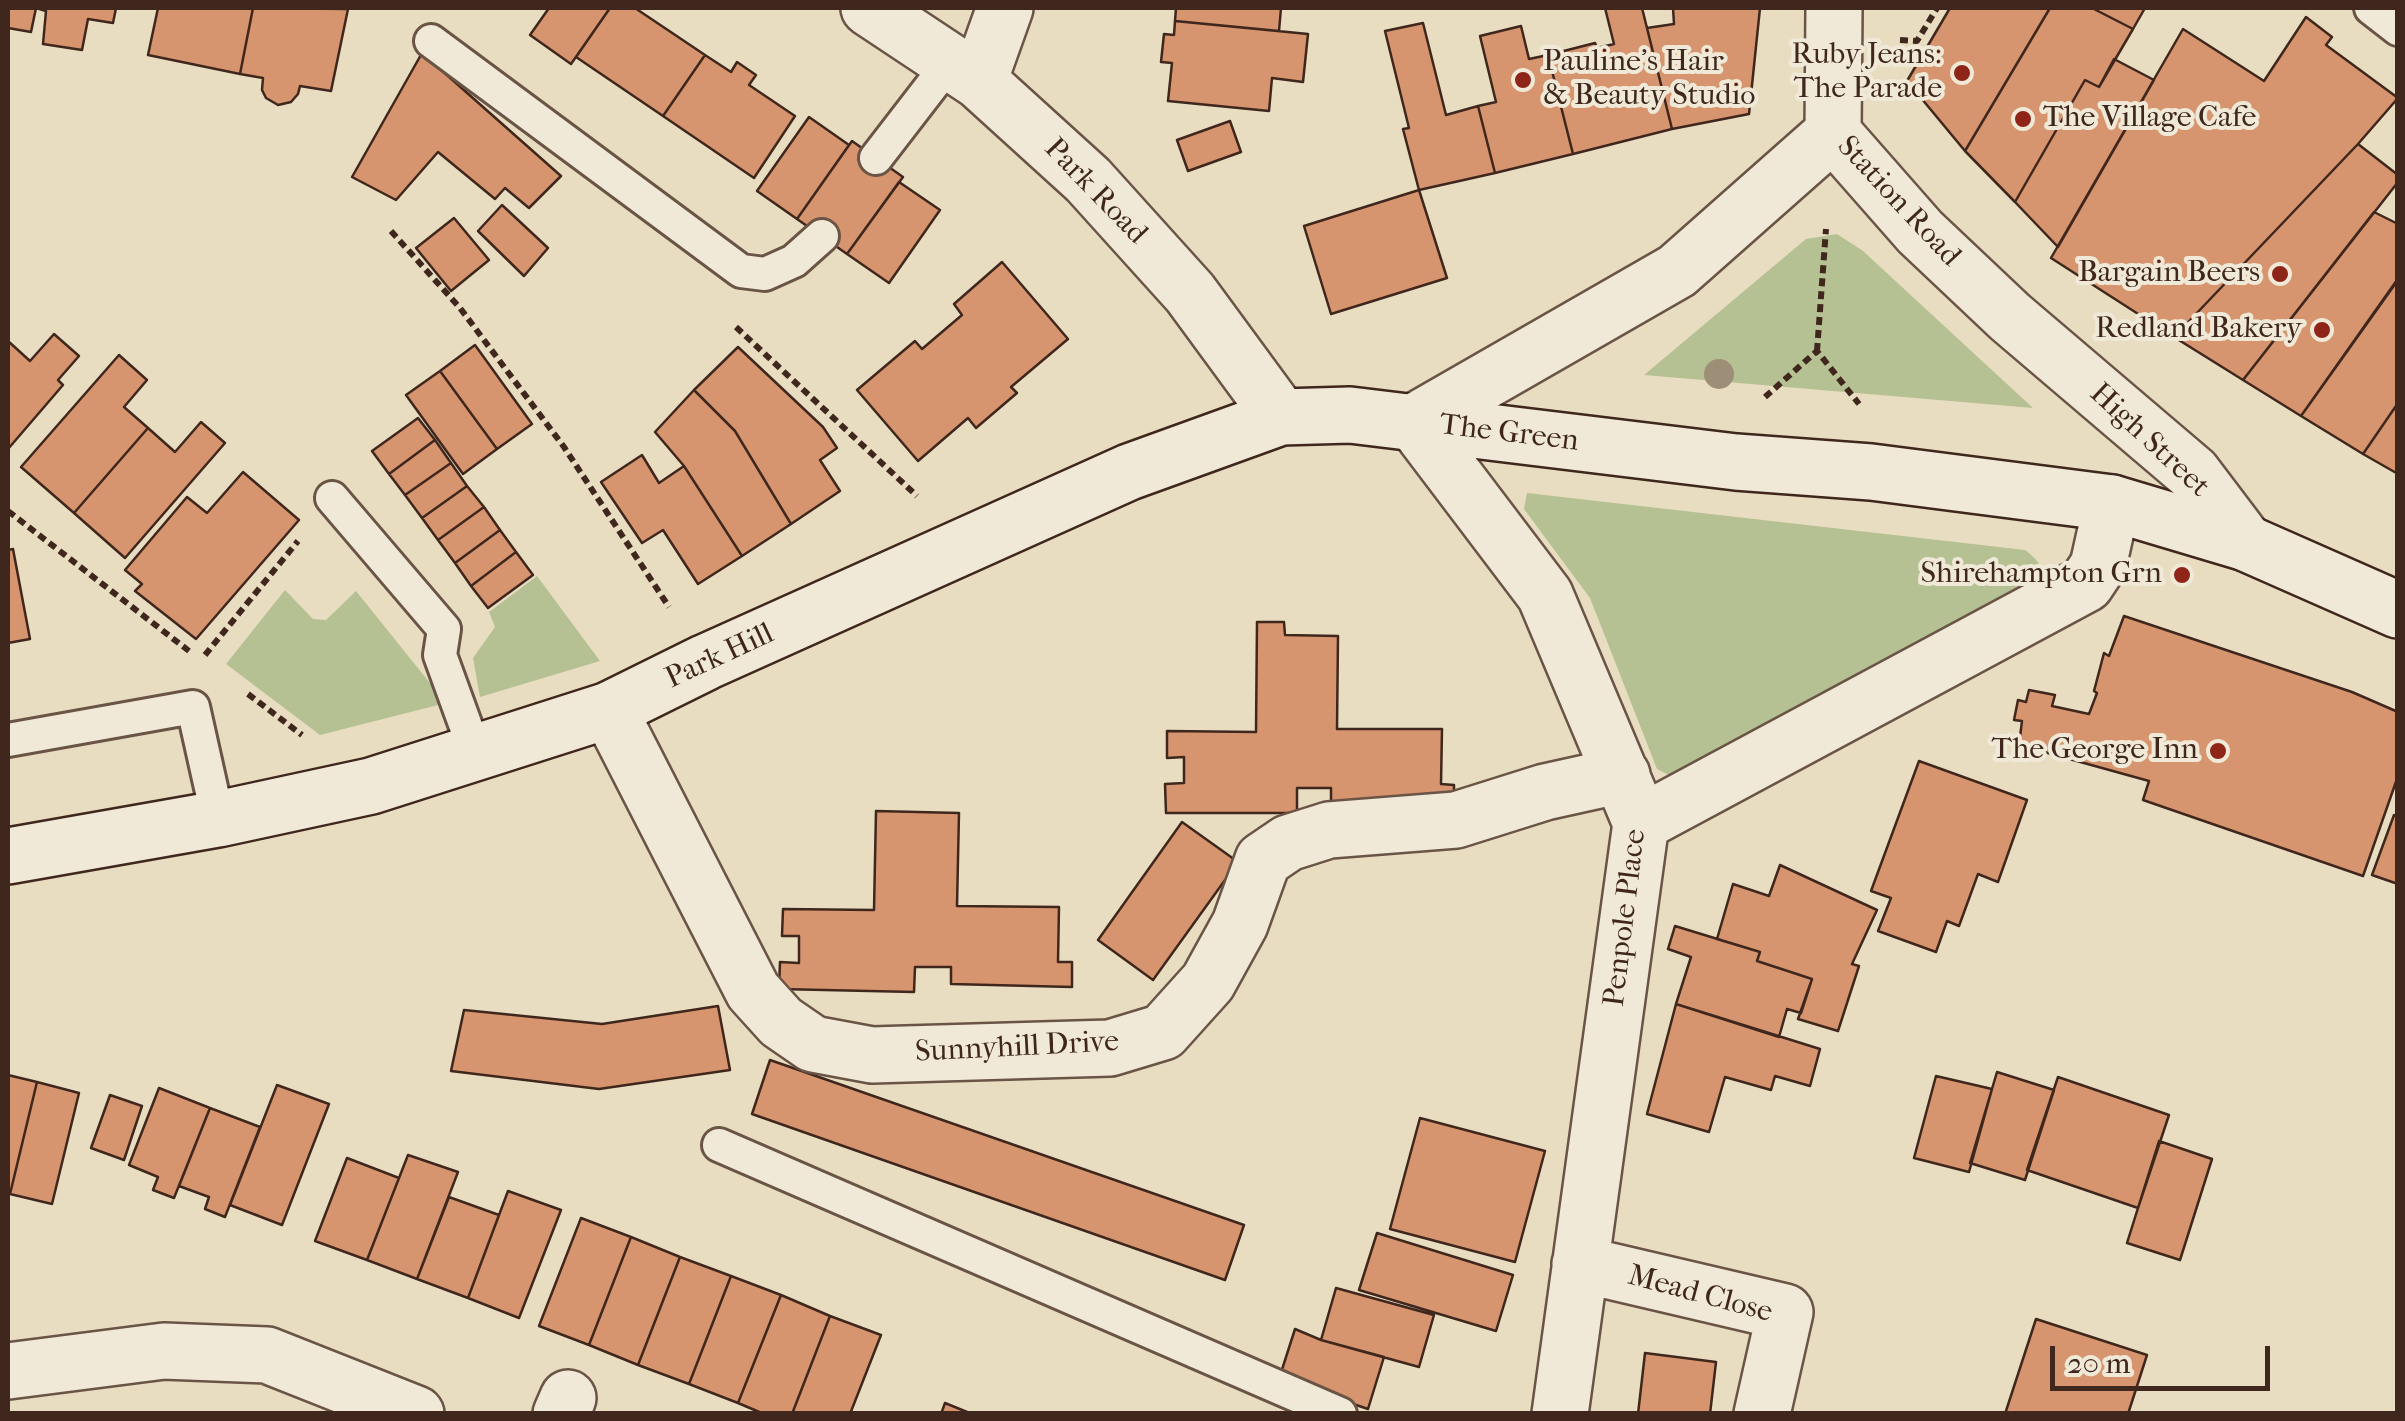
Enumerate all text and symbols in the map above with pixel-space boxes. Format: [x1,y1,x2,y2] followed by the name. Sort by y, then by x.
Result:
[1791,38,1942,108] place label: Ruby Jeans: The Parade
[1543,45,1755,116] place label: Pauline's Hair & Beauty Studio
[1951,62,1973,84] marker: Ruby Jeans: The Parade
[1512,69,1534,91] marker: Pauline's Hair & Beauty Studio
[2043,101,2256,137] place label: The Village Cafe
[2012,108,2034,130] marker: The Village Cafe
[1829,129,1967,275] street label: Station Road
[1036,132,1154,252] street label: Park Road
[2078,256,2260,292] place label: Bargain Beers
[2269,263,2291,285] marker: Bargain Beers
[2095,312,2302,348] place label: Redland Bakery
[2311,319,2333,341] marker: Redland Bakery
[2082,376,2216,506] street label: High Street
[1437,408,1581,460] street label: The Green
[1921,557,2162,593] place label: Shirehampton Grn
[2171,564,2193,586] marker: Shirehampton Grn
[660,616,780,698] street label: Park Hill
[1992,733,2198,769] place label: The George Inn
[2207,740,2229,762] marker: The George Inn
[1597,827,1655,1009] street label: Penpole Place
[914,1025,1120,1071] street label: Sunnyhill Drive
[1624,1258,1776,1332] street label: Mead Close
[2055,1326,2275,1388] scale bar
[2067,1346,2130,1381] text: 20 m

